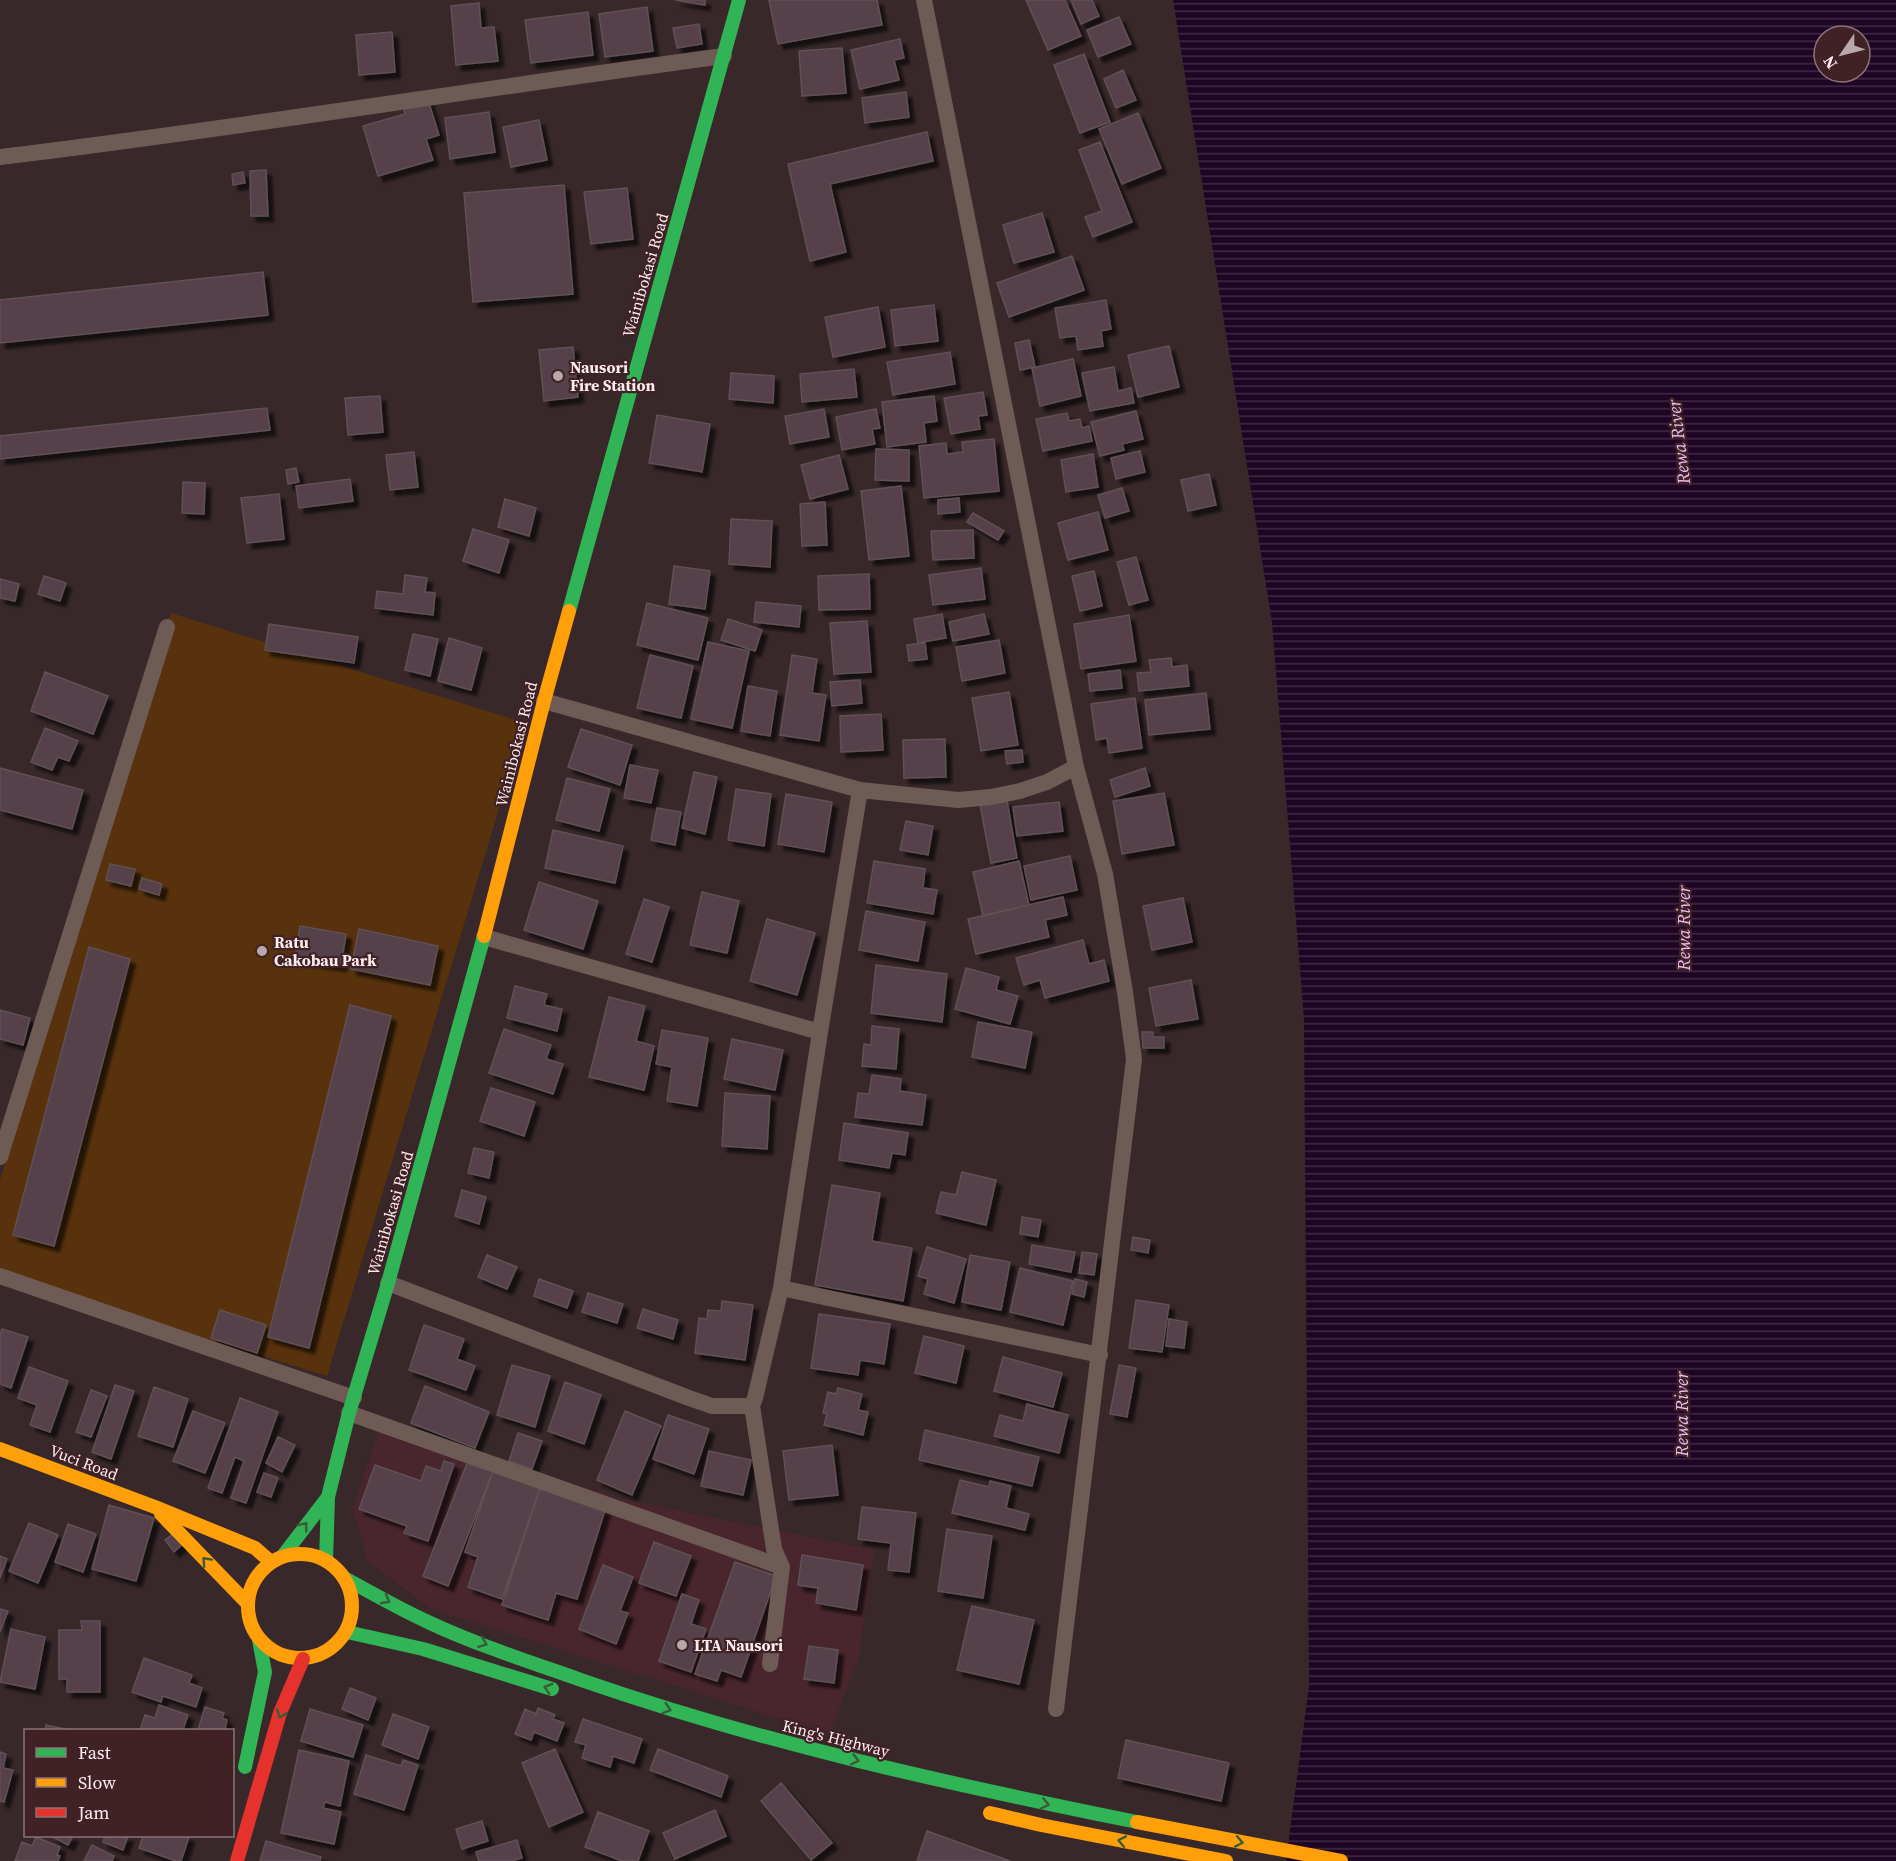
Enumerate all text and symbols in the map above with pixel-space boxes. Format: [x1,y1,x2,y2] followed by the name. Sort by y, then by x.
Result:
[1812,24,1872,84] north arrow
[1817,51,1842,74] text: N
[617,210,673,340] street label: Wainibokasi Road
[570,356,655,396] place label: Nausori Fire Station
[551,369,565,383] marker: Nausori Fire Station
[1661,397,1696,487] water label: Rewa River
[490,679,542,809] street label: Wainibokasi Road
[1671,885,1696,972] water label: Rewa River
[274,931,377,971] place label: Ratu Cakobau Park
[255,944,269,958] marker: Ratu Cakobau Park
[362,1148,418,1278] street label: Wainibokasi Road
[1669,1371,1694,1458] water label: Rewa River
[47,1439,121,1485] street label: Vuci Road
[297,1522,308,1533] one-way arrow
[202,1558,213,1568] one-way arrow
[380,1593,390,1604] one-way arrow
[694,1634,783,1656] place label: LTA Nausori
[477,1636,488,1649] one-way arrow
[675,1638,689,1652] marker: LTA Nausori
[543,1683,554,1695] one-way arrow
[661,1702,672,1714] one-way arrow
[275,1708,288,1719] one-way arrow
[780,1714,892,1762] street label: King's Highway
[24,1729,234,1837] legend
[78,1740,111,1765] text: Fast
[850,1753,860,1766] one-way arrow
[78,1770,116,1795] text: Slow
[1040,1797,1050,1810] one-way arrow
[77,1800,110,1825] text: Jam
[1117,1835,1127,1848] one-way arrow
[1234,1835,1244,1848] one-way arrow

